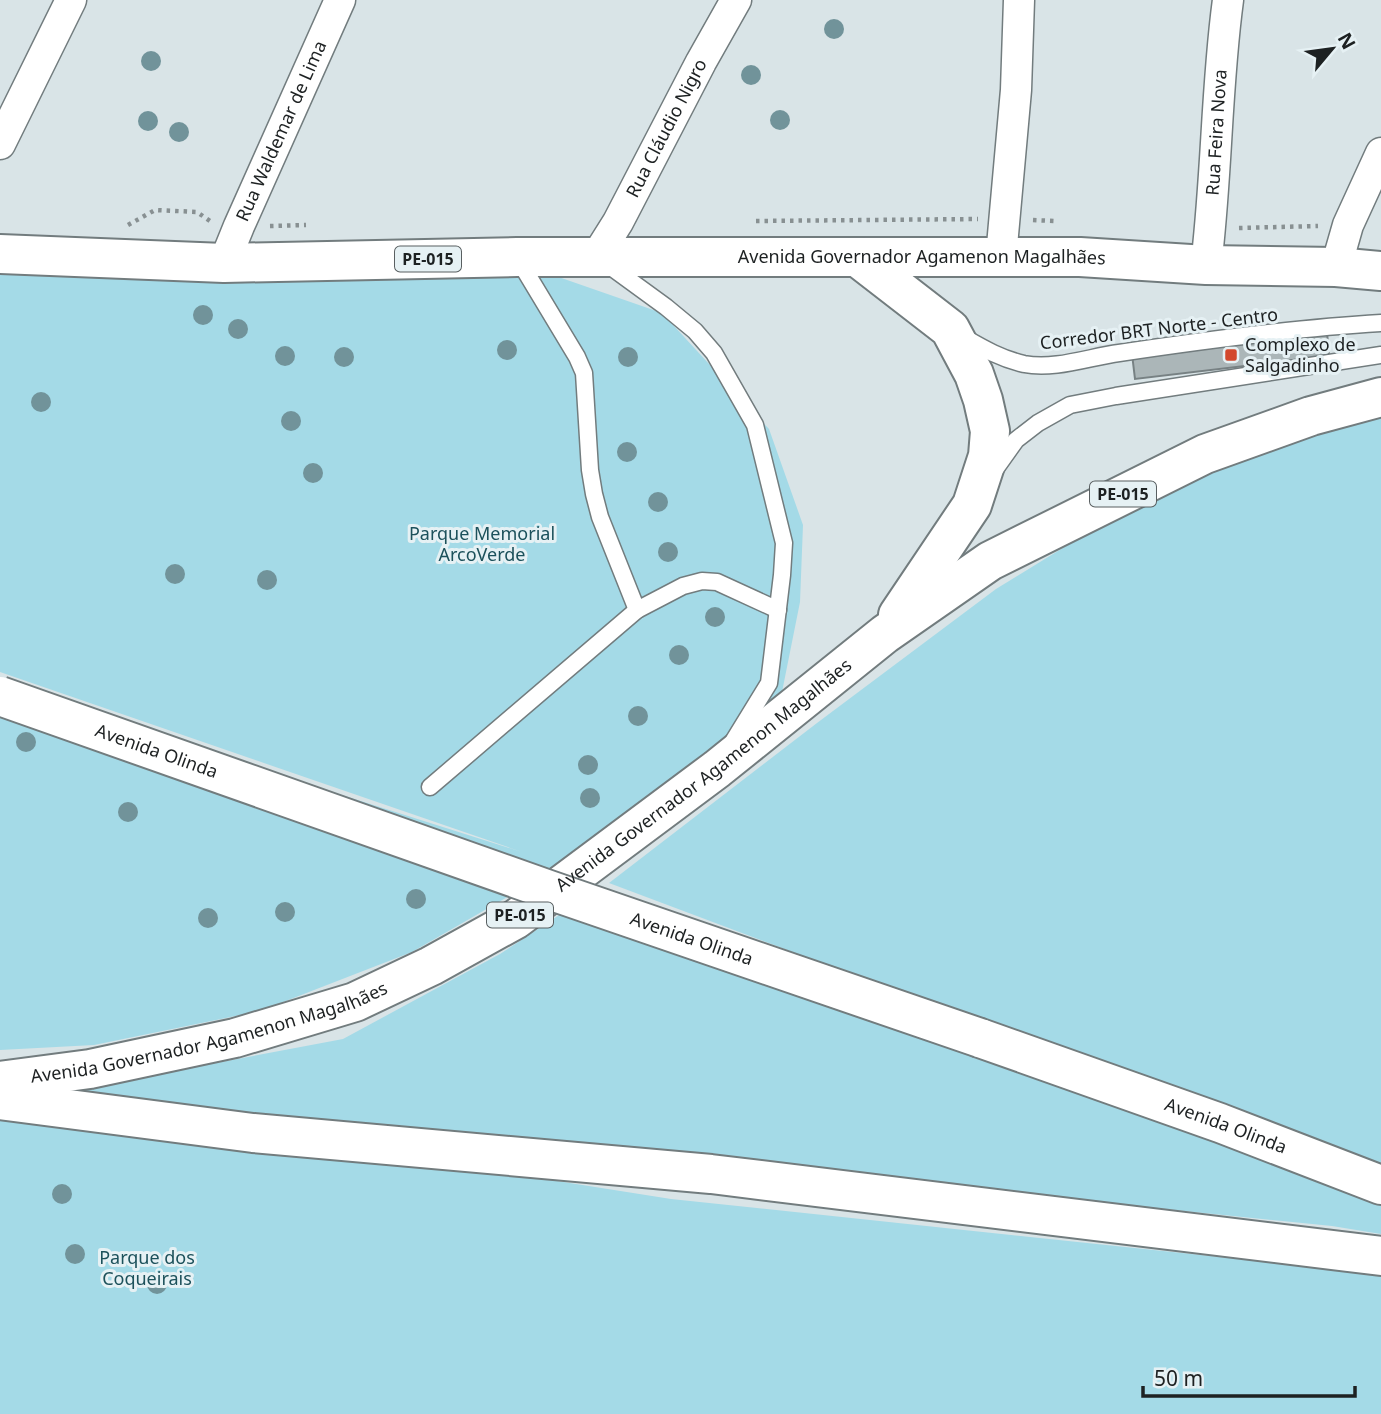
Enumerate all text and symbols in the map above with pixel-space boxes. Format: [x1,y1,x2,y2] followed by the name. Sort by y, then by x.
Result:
[1297,14,1367,84] north arrow
[1332,28,1362,54] text: N
[230,36,331,225] street label: Rua Waldemar de Lima
[620,54,712,201] street label: Rua Cláudio Nigro
[1200,68,1232,196] street label: Rua Feira Nova
[738,244,1107,270] street label: Avenida Governador Agamenon Magalhães
[395,246,461,272] road number: PE-015
[1039,302,1279,355] street label: Corredor BRT Norte - Centro
[1245,332,1356,377] place label: Complexo de Salgadinho
[1223,347,1239,363] marker: Complexo de Salgadinho
[1090,481,1156,506] road number: PE-015
[409,521,555,566] park label: Parque Memorial ArcoVerde
[550,653,856,896] street label: Avenida Governador Agamenon Magalhães
[92,718,221,783] street label: Avenida Olinda
[487,903,553,928] road number: PE-015
[627,906,756,970] street label: Avenida Olinda
[29,975,391,1088] street label: Avenida Governador Agamenon Magalhães
[1162,1091,1290,1159] street label: Avenida Olinda
[99,1245,195,1290] park label: Parque dos Coqueirais
[1143,1354,1355,1398] scale bar
[1154,1364,1203,1392] text: 50 m

